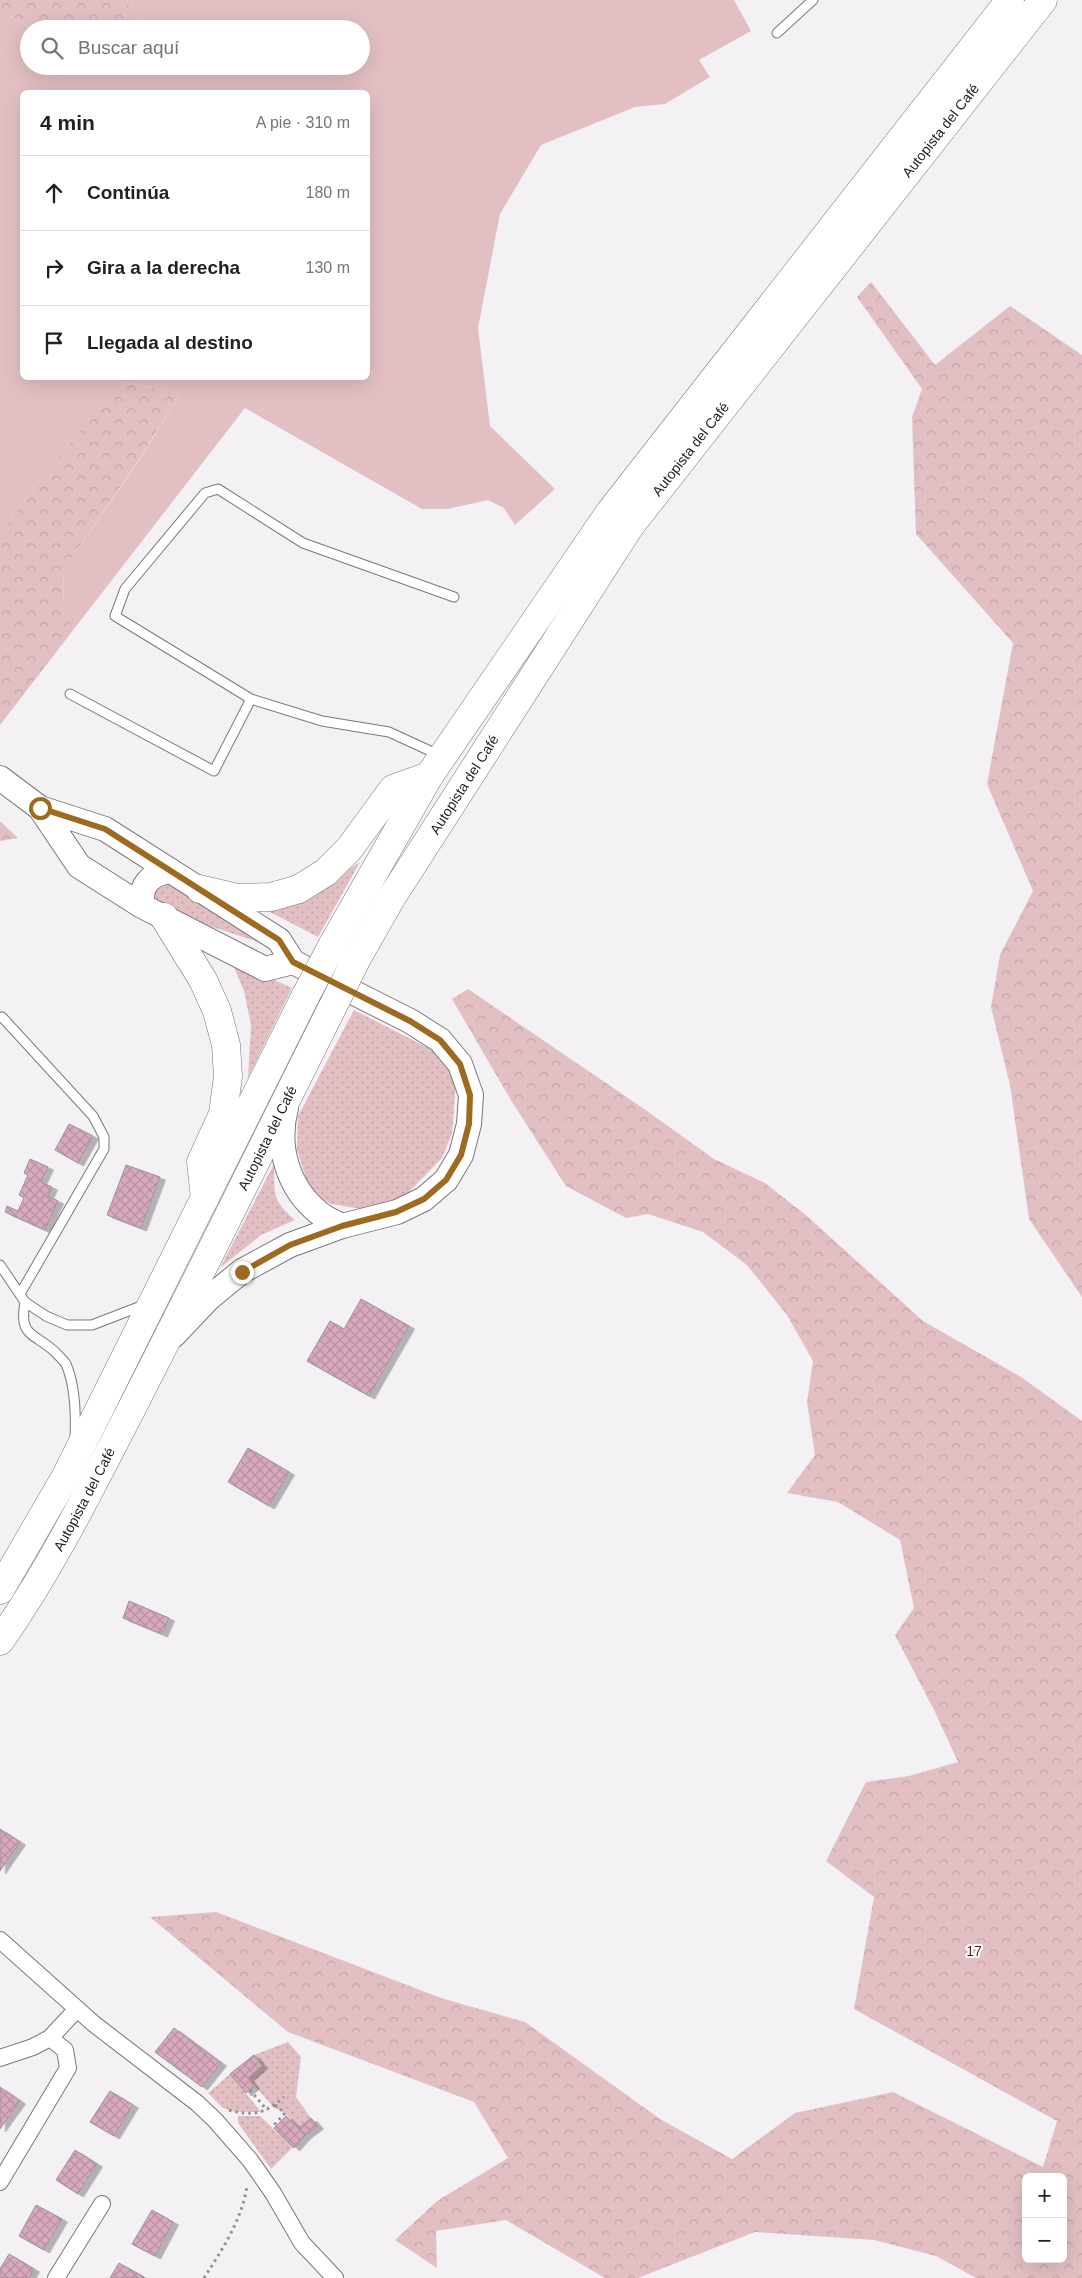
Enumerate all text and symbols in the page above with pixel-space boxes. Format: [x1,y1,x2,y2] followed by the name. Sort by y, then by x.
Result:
[20,20,370,75] search box
[38,34,66,62] icon: search
[78,37,179,58] text: Buscar aquí
[899,80,982,180] street label: Autopista del Café
[40,111,95,134] text: 4 min
[256,114,350,131] text: A pie · 310 m
[40,179,68,207] icon: ahead
[87,182,169,203] text: Continúa
[306,184,350,201] text: 180 m
[40,254,68,282] icon: right
[87,257,240,278] text: Gira a la derecha
[306,259,350,276] text: 130 m
[40,329,68,357] icon: arrive
[87,332,253,353] text: Llegada al destino
[649,399,732,499] street label: Autopista del Café
[426,732,502,837] street label: Autopista del Café
[29,797,52,820] route start
[235,1083,300,1193] street label: Autopista del Café
[231,1261,254,1284] route end
[50,1445,118,1554] street label: Autopista del Café
[966,1943,982,1959] park label: 17
[1022,2173,1067,2263] map controls
[1022,2173,1067,2218] button: +
[1022,2218,1067,2263] button: −

